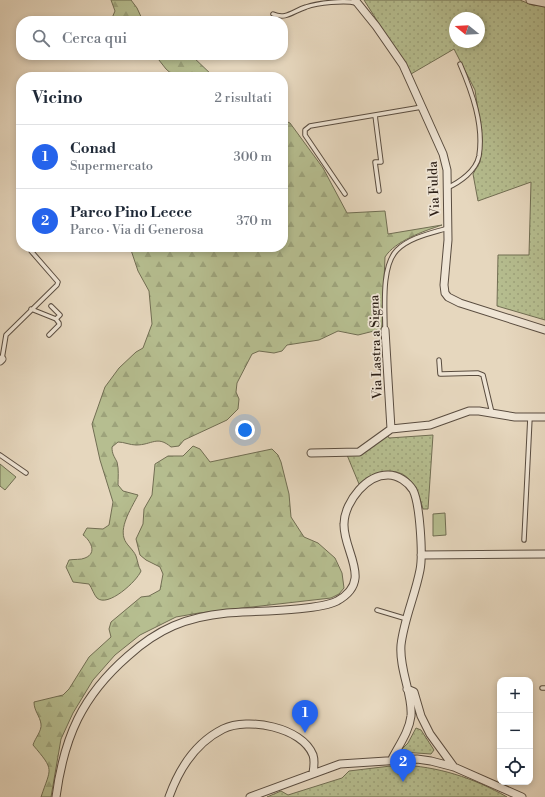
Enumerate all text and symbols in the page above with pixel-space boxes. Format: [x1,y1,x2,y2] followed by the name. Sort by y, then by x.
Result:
[449,12,485,48] north arrow
[16,16,288,60] search box
[30,27,52,49] icon: search
[62,29,127,48] text: Cerca qui
[32,87,83,109] text: Vicino
[215,90,272,106] text: 2 risultati
[70,139,116,158] text: Conad
[42,149,48,165] text: 1
[234,149,272,165] text: 300 m
[70,158,153,174] text: Supermercato
[425,160,444,218] street label: Via Fulda
[70,203,192,222] text: Parco Pino Lecce
[41,213,49,229] text: 2
[236,213,272,229] text: 370 m
[70,222,204,238] text: Parco · Via di Generosa
[366,294,386,401] street label: Via Lastra a Signa
[235,420,255,440] your location
[497,677,533,785] map controls
[497,677,533,713] button: +
[292,700,318,733] pin: 1
[497,713,533,749] button: −
[390,749,416,782] pin: 2
[497,749,533,785] button: locate

